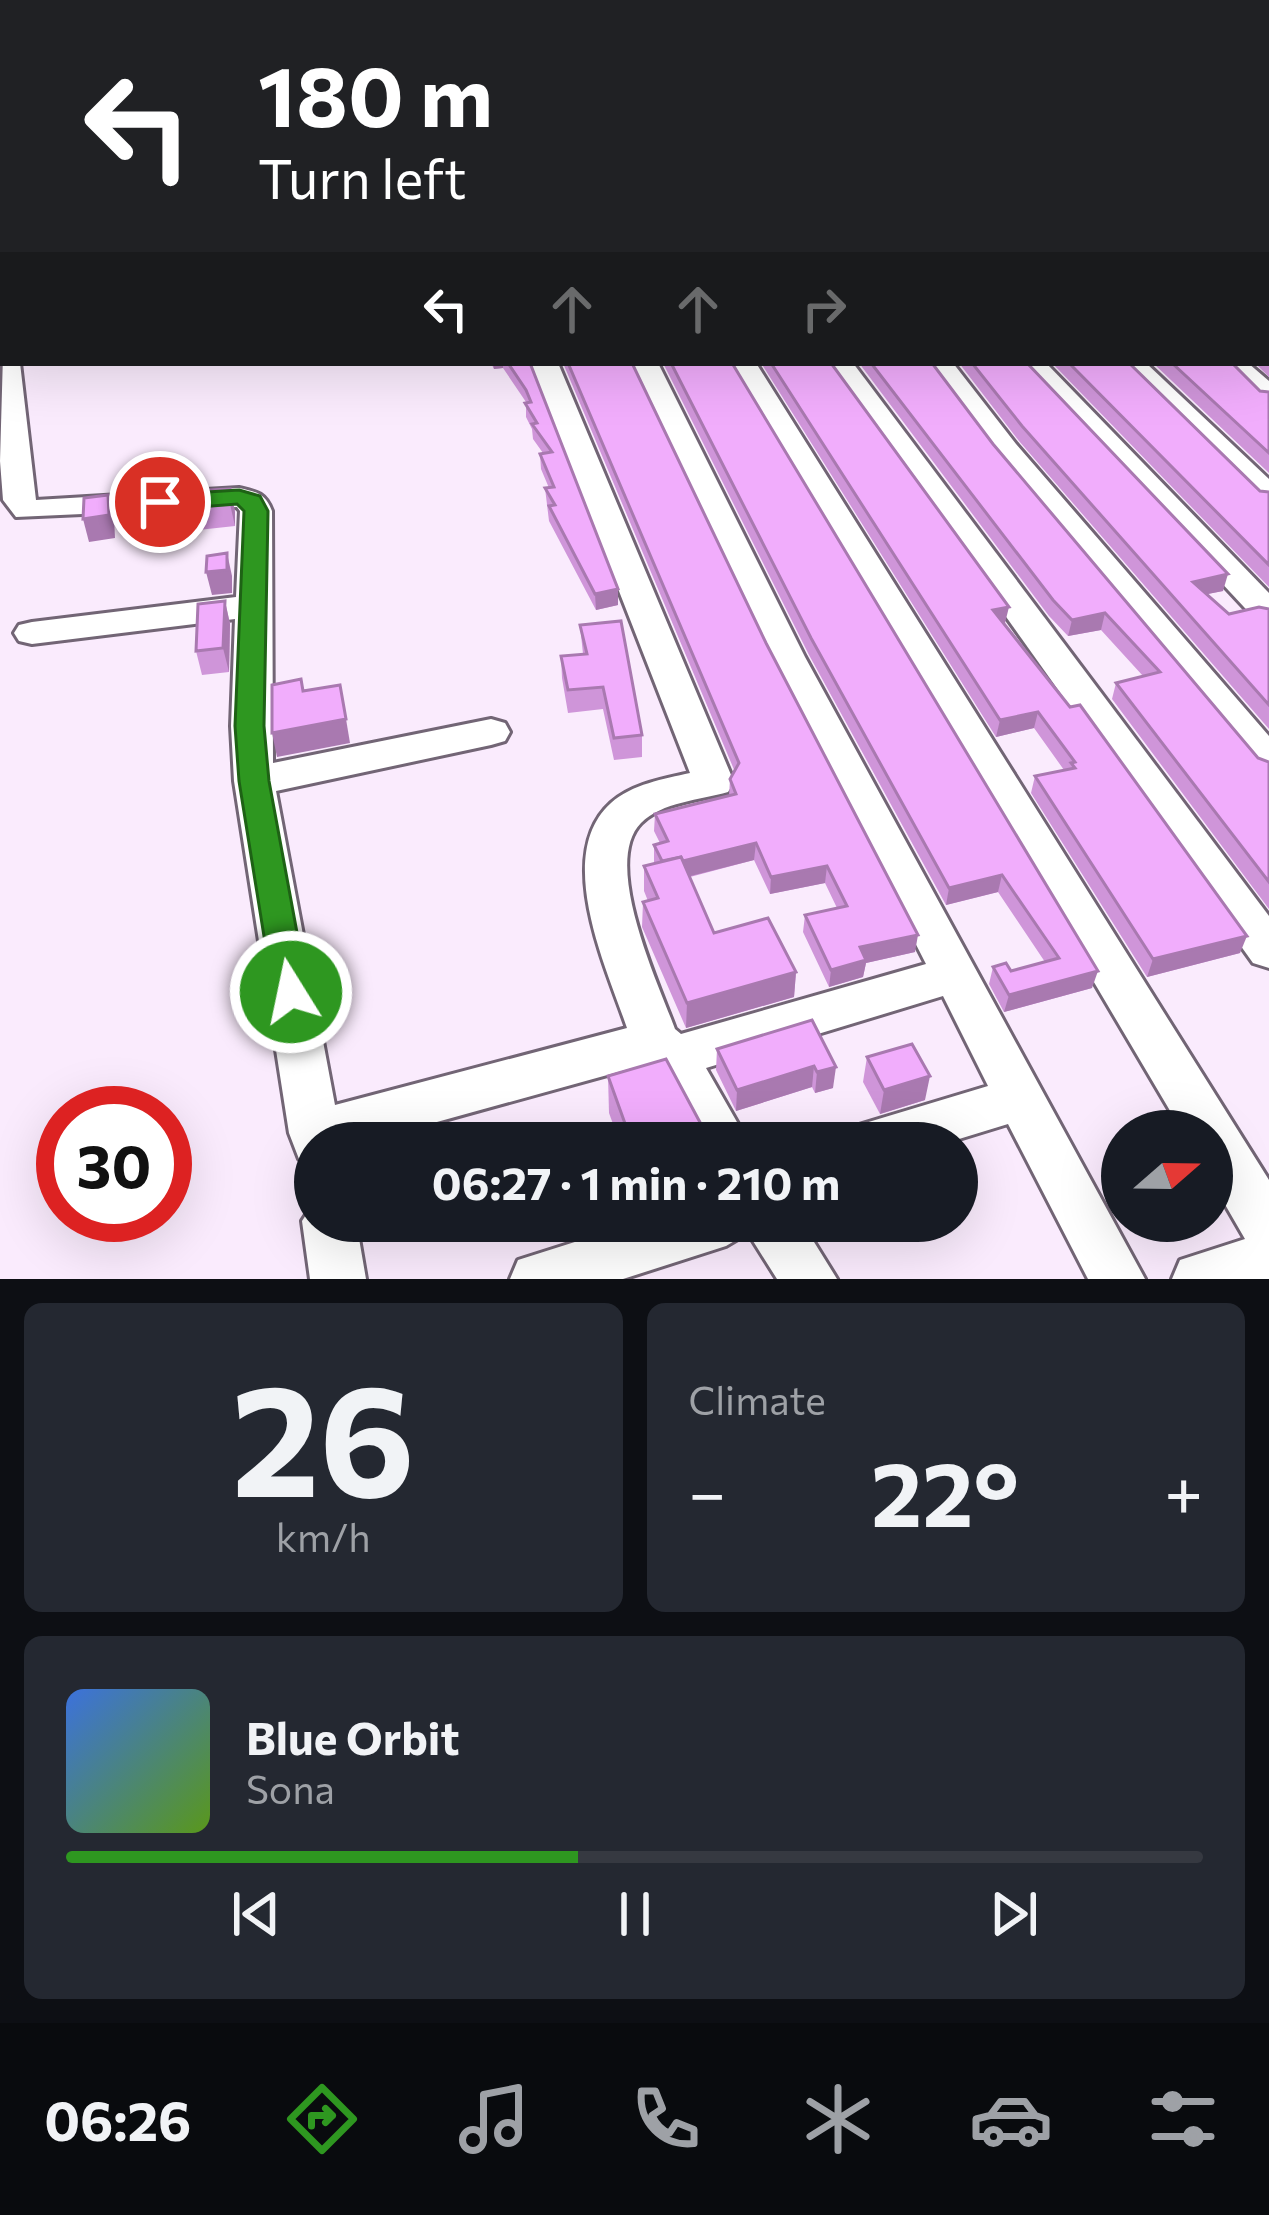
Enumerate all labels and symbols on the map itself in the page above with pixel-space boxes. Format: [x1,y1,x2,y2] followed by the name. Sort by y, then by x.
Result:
[109,451,211,553] pin
[228,929,354,1055] position arrow
[36,1086,192,1242] speed limit sign: 30
[1101,1110,1233,1242] north arrow

